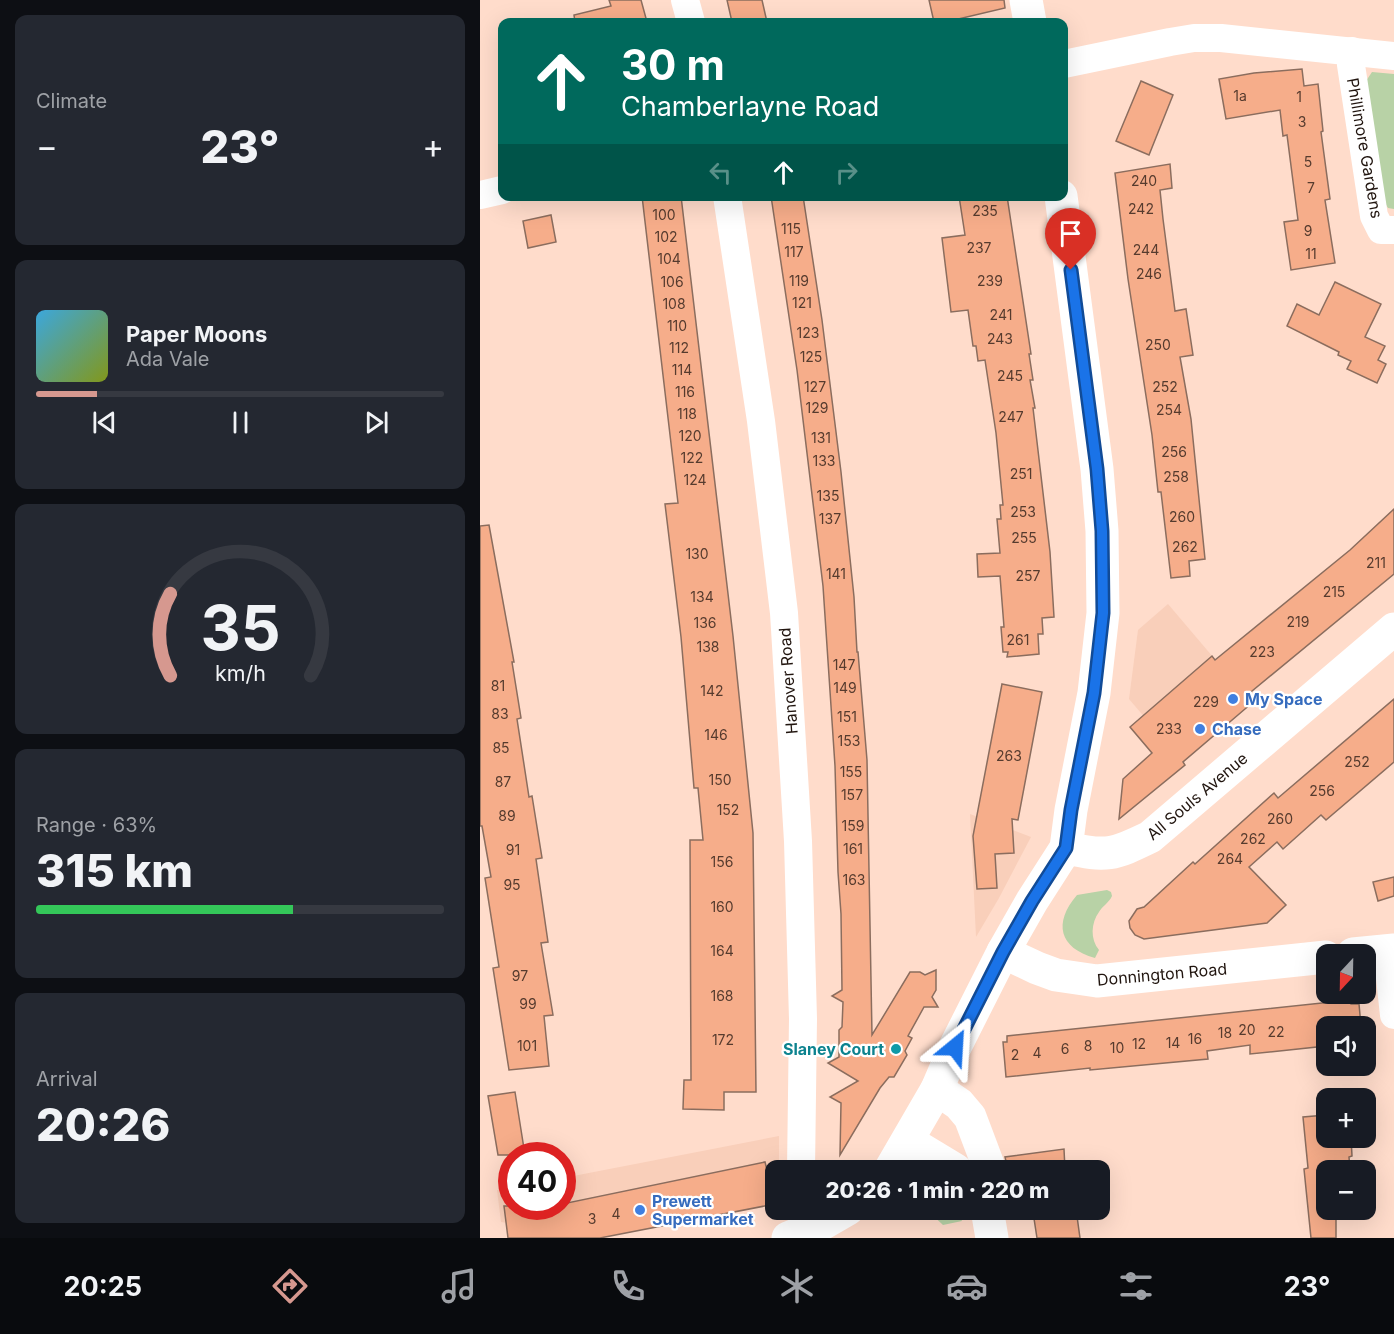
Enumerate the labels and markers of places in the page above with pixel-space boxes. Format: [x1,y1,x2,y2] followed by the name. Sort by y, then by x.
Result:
[1045,208,1096,270] pin
[1245,689,1322,709] place label: My Space
[1226,692,1240,706] marker: My Space
[1212,719,1262,739] place label: Chase
[1193,722,1207,736] marker: Chase
[783,1039,884,1059] place label: Slaney Court
[889,1042,903,1056] marker: Slaney Court
[652,1191,754,1229] place label: Prewett Supermarket
[633,1203,647,1217] marker: Prewett Supermarket

